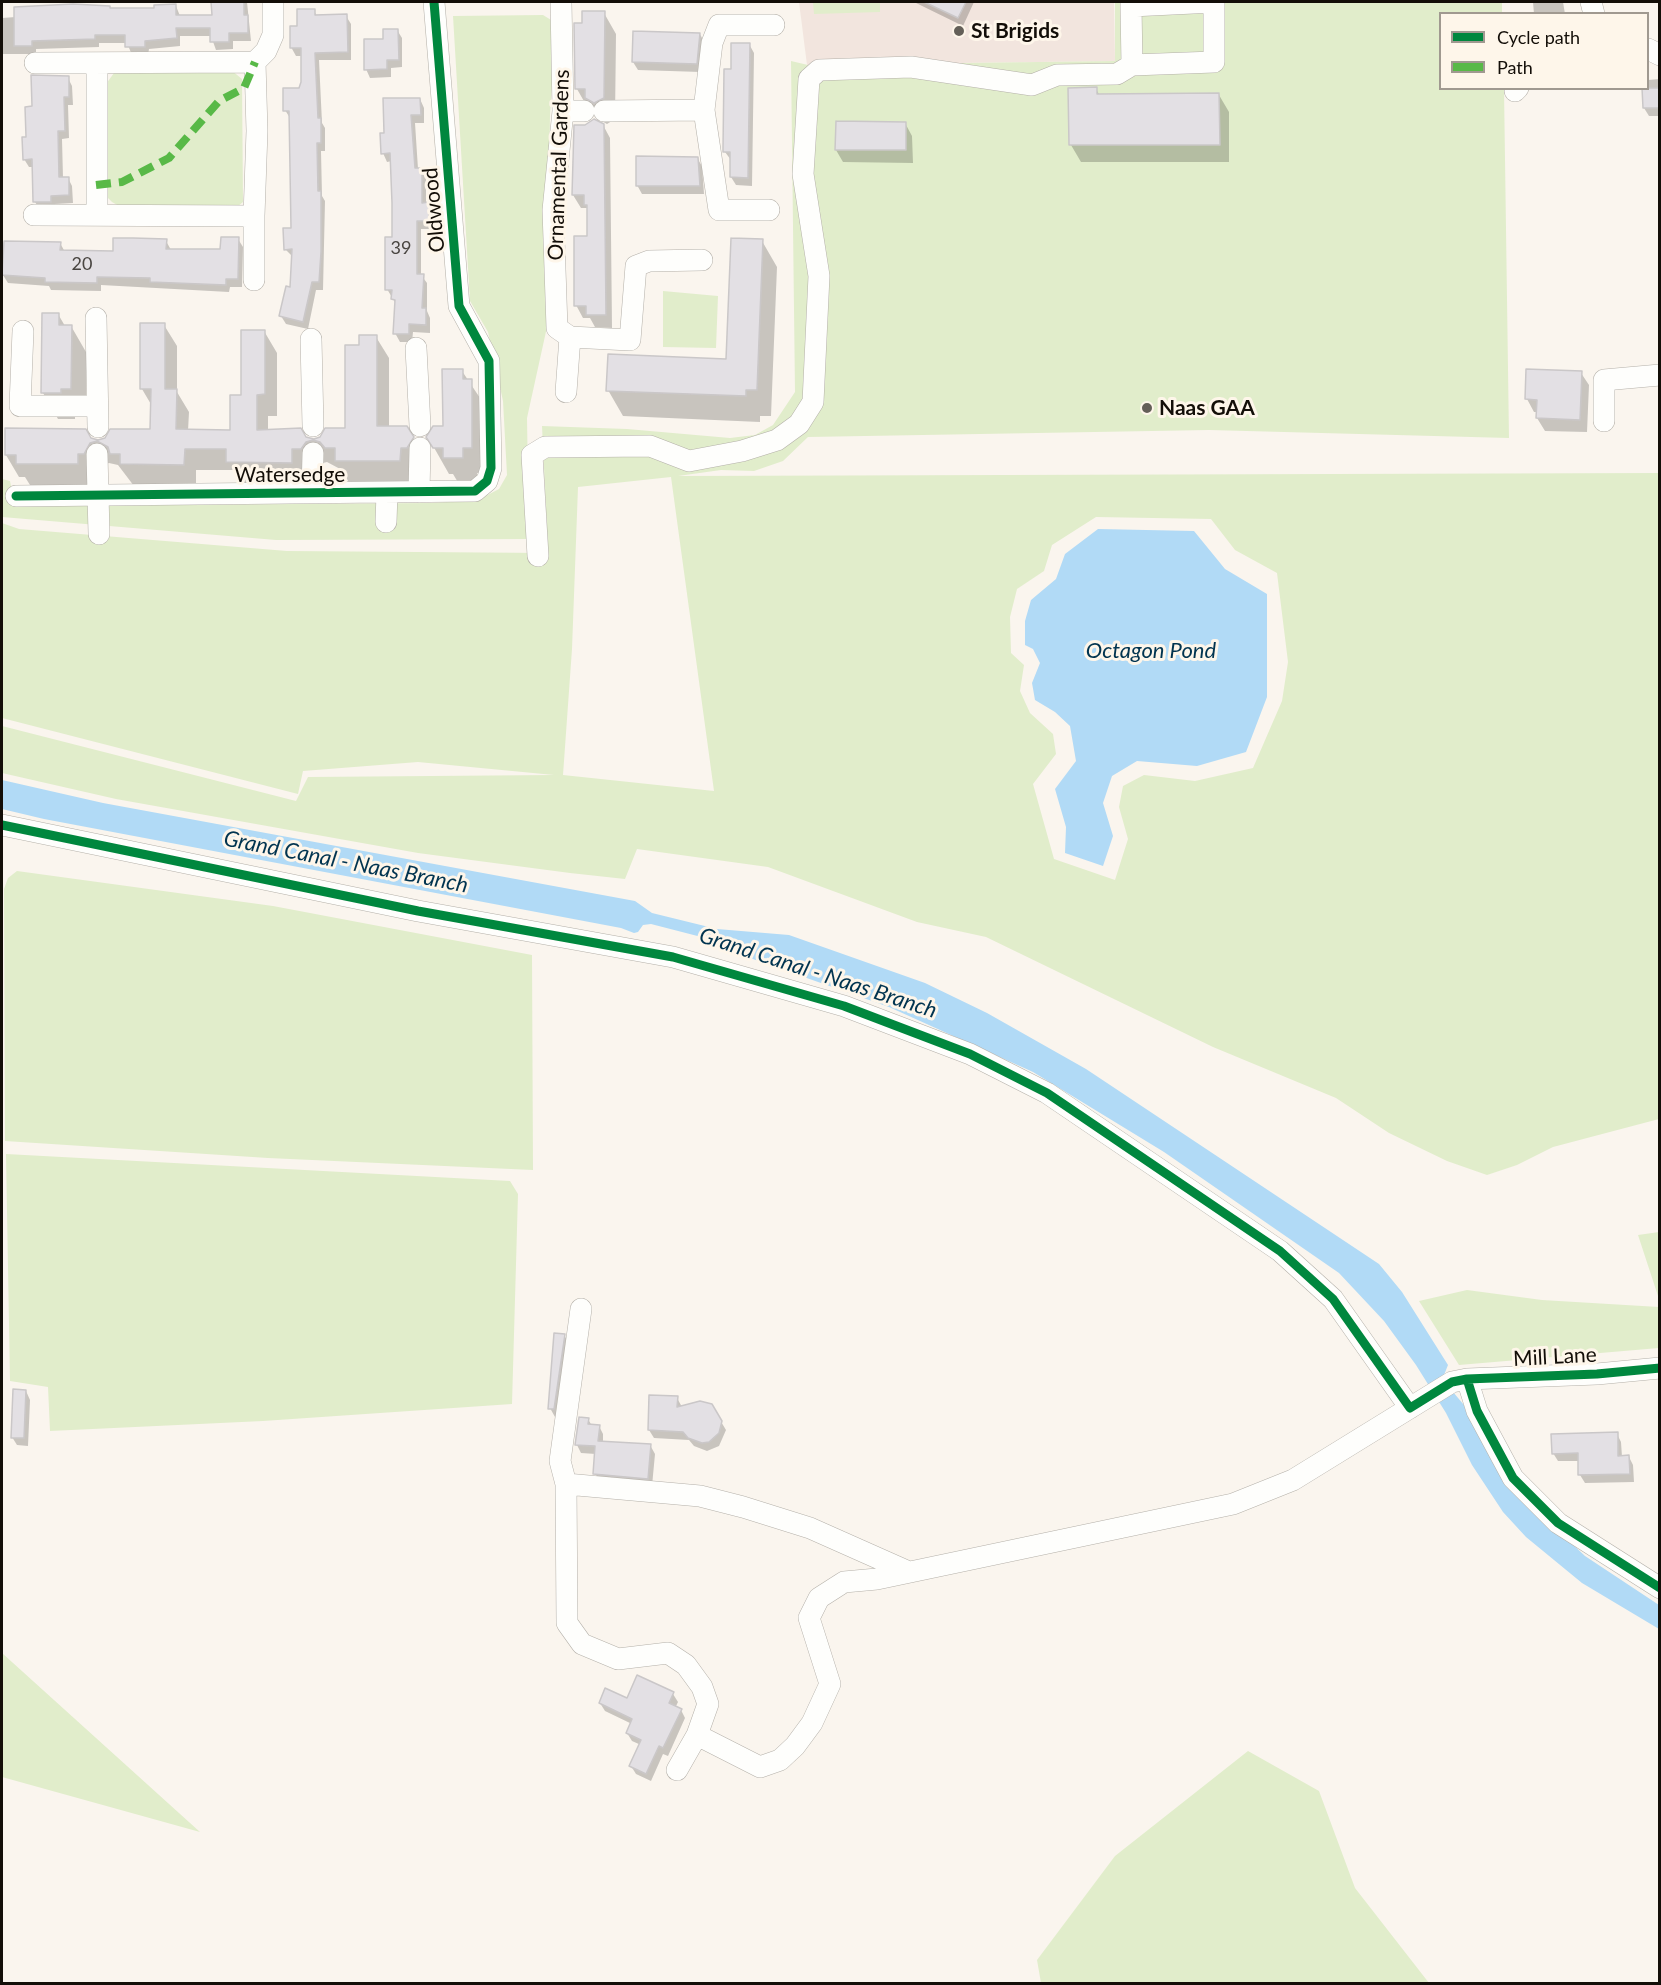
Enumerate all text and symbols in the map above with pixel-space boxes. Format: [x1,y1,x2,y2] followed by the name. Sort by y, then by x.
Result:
[1439,12,1649,90] legend
[971,18,1059,44] place label: St Brigids
[952,24,966,38] marker: St Brigids
[1497,26,1580,48] text: Cycle path
[1497,56,1533,78] text: Path
[543,69,575,261] street label: Ornamental Gardens
[418,166,450,254] street label: Oldwood
[391,237,411,259] house number: 39
[72,253,92,275] house number: 20
[1159,395,1255,421] place label: Naas GAA
[1140,401,1154,415] marker: Naas GAA
[235,462,345,488] street label: Watersedge
[1086,638,1216,664] water label: Octagon Pond
[222,825,470,899] water label: Grand Canal - Naas Branch
[696,922,940,1024] water label: Grand Canal - Naas Branch
[1513,1342,1597,1372] street label: Mill Lane

